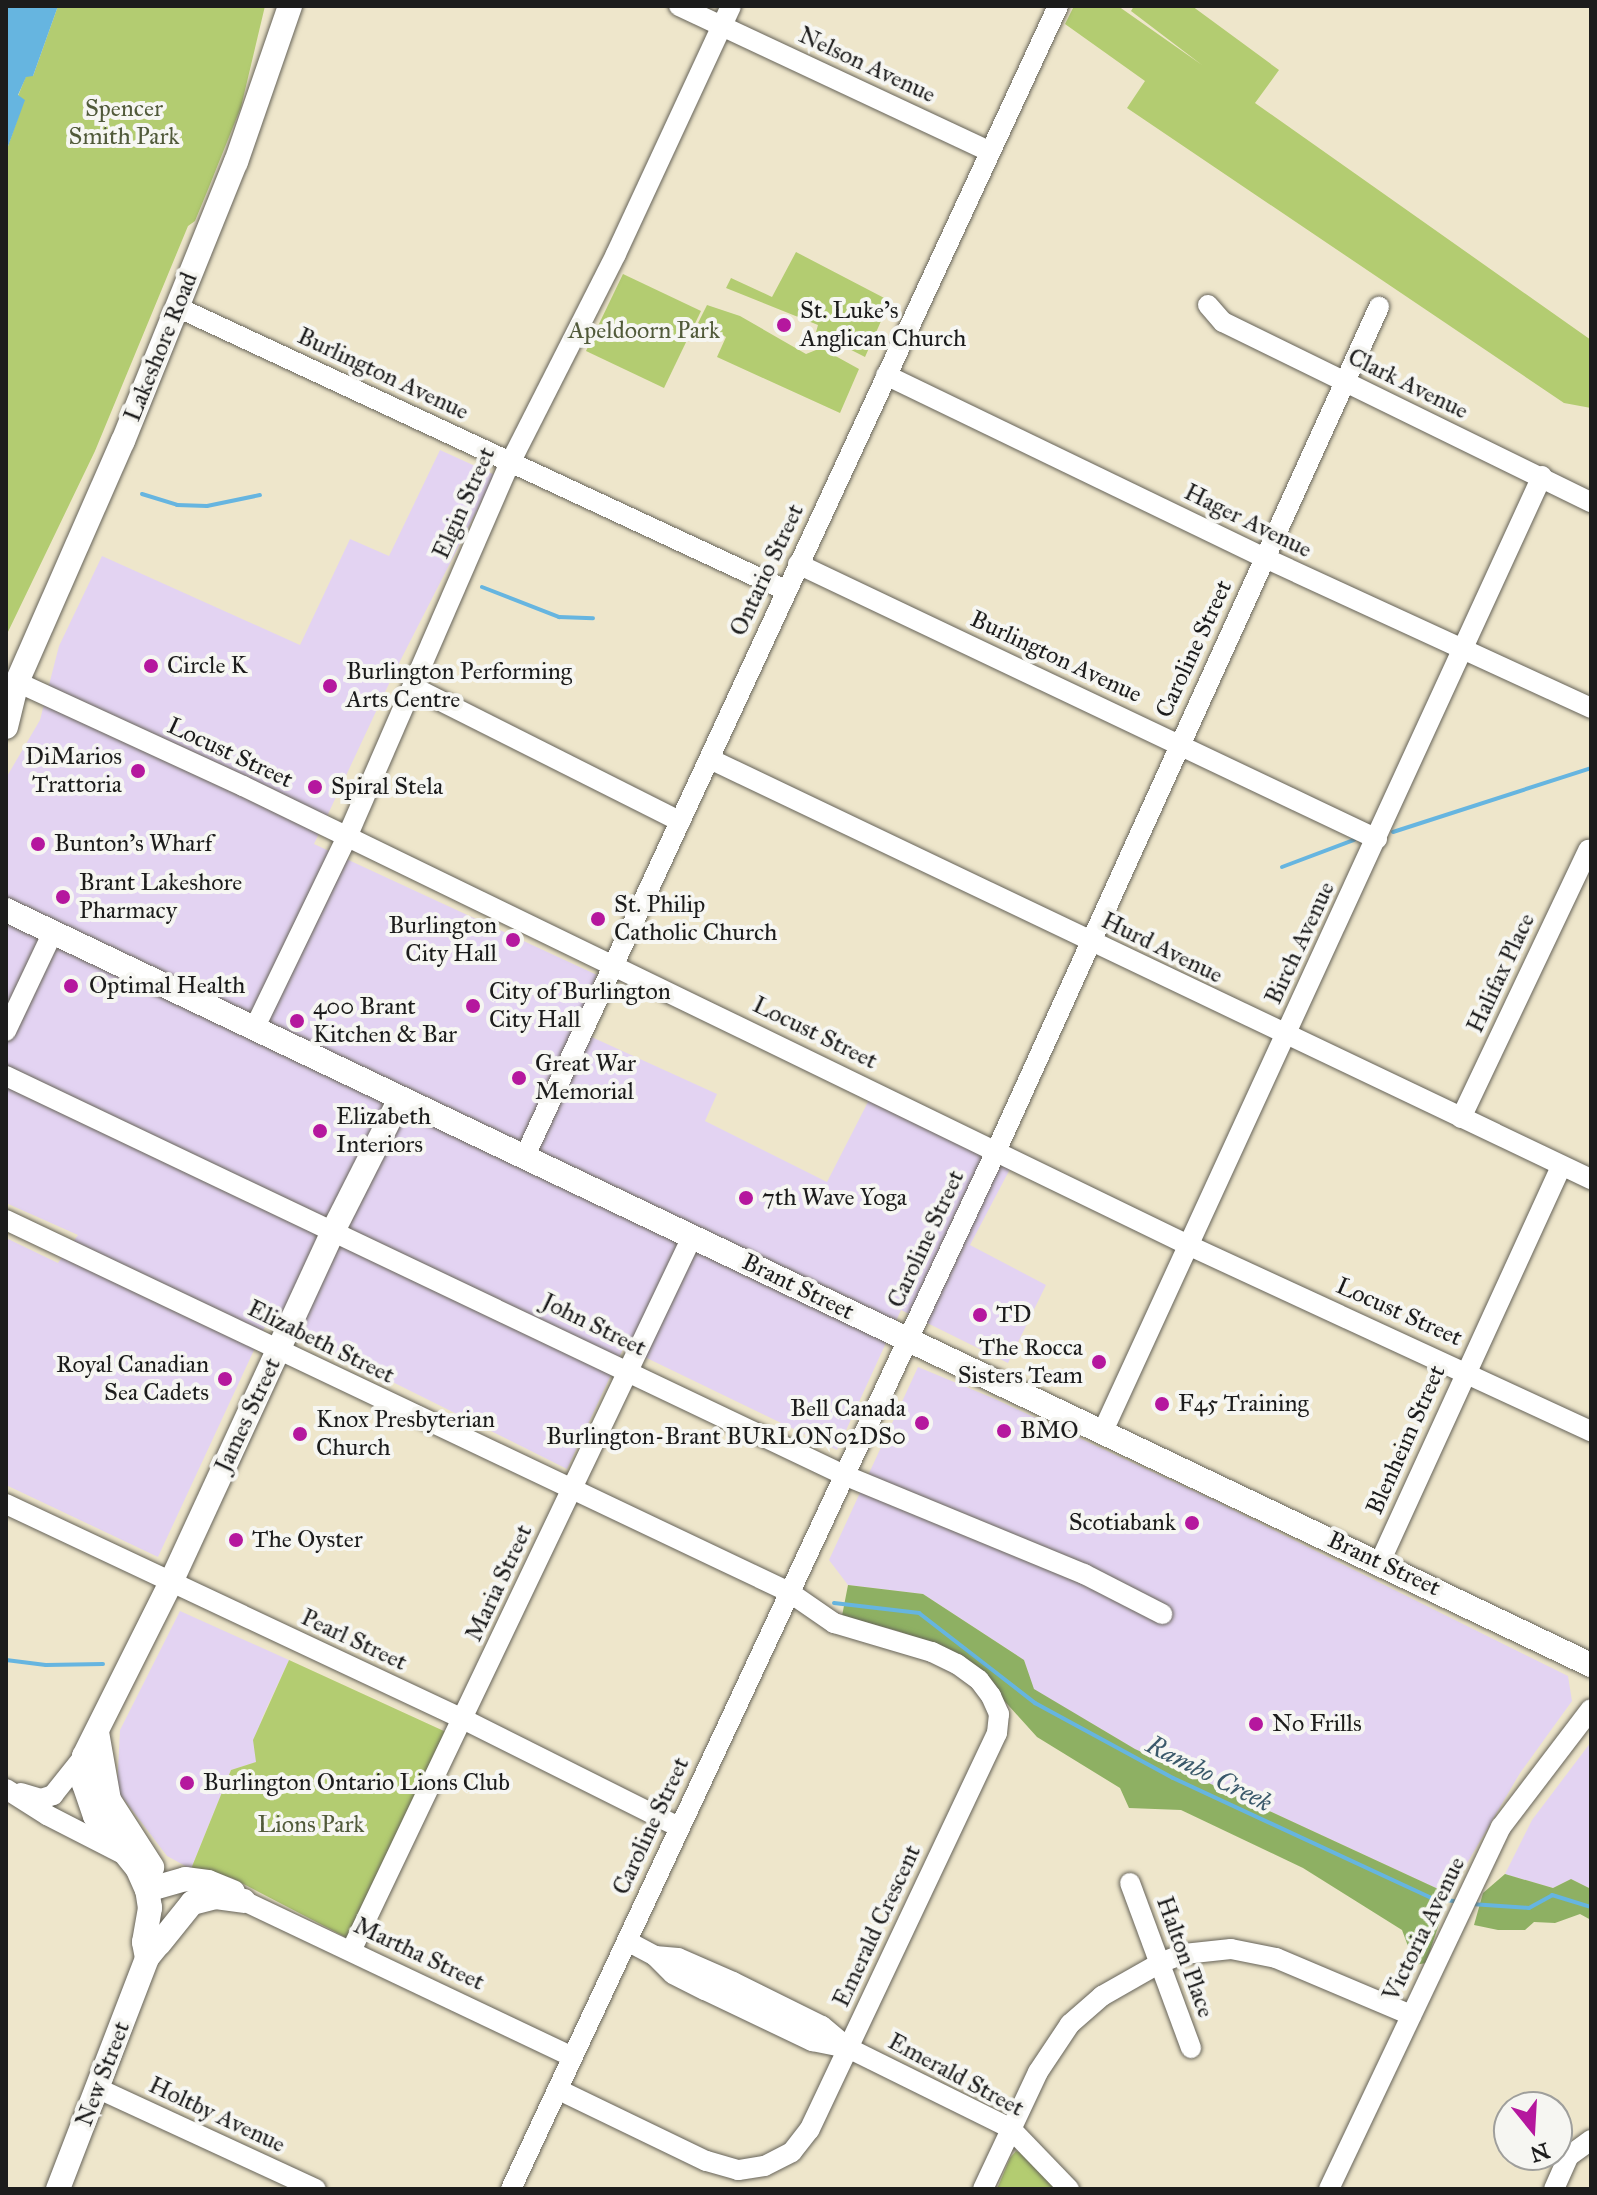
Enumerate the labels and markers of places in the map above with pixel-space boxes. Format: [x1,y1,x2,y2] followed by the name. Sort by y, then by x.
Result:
[800,297,966,353] place label: St. Luke's Anglican Church
[775,316,793,334] marker: St. Luke's Anglican Church
[167,652,248,680] place label: Circle K
[142,657,160,675] marker: Circle K
[346,658,572,714] place label: Burlington Performing Arts Centre
[321,677,339,695] marker: Burlington Performing Arts Centre
[25,743,122,799] place label: DiMarios Trattoria
[129,762,147,780] marker: DiMarios Trattoria
[331,773,443,801] place label: Spiral Stela
[306,778,324,796] marker: Spiral Stela
[54,830,213,858] place label: Bunton's Wharf
[29,835,47,853] marker: Bunton's Wharf
[79,869,242,925] place label: Brant Lakeshore Pharmacy
[54,888,72,906] marker: Brant Lakeshore Pharmacy
[614,891,777,947] place label: St. Philip Catholic Church
[589,910,607,928] marker: St. Philip Catholic Church
[388,912,497,968] place label: Burlington City Hall
[504,931,522,949] marker: Burlington City Hall
[89,972,245,1000] place label: Optimal Health
[60,975,82,997] marker: Optimal Health
[489,978,671,1034] place label: City of Burlington City Hall
[313,993,457,1049] place label: 400 Brant Kitchen & Bar
[464,997,482,1015] marker: City of Burlington City Hall
[288,1012,306,1030] marker: 400 Brant Kitchen & Bar
[535,1050,636,1106] place label: Great War Memorial
[510,1069,528,1087] marker: Great War Memorial
[336,1103,431,1159] place label: Elizabeth Interiors
[311,1122,329,1140] marker: Elizabeth Interiors
[762,1184,907,1212] place label: 7th Wave Yoga
[737,1189,755,1207] marker: 7th Wave Yoga
[996,1301,1031,1329] place label: TD
[971,1306,989,1324] marker: TD
[958,1334,1083,1390] place label: The Rocca Sisters Team
[56,1351,209,1407] place label: Royal Canadian Sea Cadets
[1090,1353,1108,1371] marker: The Rocca Sisters Team
[216,1370,234,1388] marker: Royal Canadian Sea Cadets
[1178,1390,1309,1418] place label: F45 Training
[546,1395,906,1451] place label: Bell Canada Burlington-Brant BURLON02DS0
[1153,1395,1171,1413] marker: F45 Training
[316,1406,495,1462] place label: Knox Presbyterian Church
[913,1414,931,1432] marker: Bell Canada Burlington-Brant BURLON02DS0
[1020,1417,1078,1445] place label: BMO
[995,1422,1013,1440] marker: BMO
[291,1425,309,1443] marker: Knox Presbyterian Church
[1069,1509,1176,1537] place label: Scotiabank
[1183,1514,1201,1532] marker: Scotiabank
[252,1526,363,1554] place label: The Oyster
[227,1531,245,1549] marker: The Oyster
[1272,1710,1362,1738] place label: No Frills
[1247,1715,1265,1733] marker: No Frills
[203,1769,510,1797] place label: Burlington Ontario Lions Club
[178,1774,196,1792] marker: Burlington Ontario Lions Club

